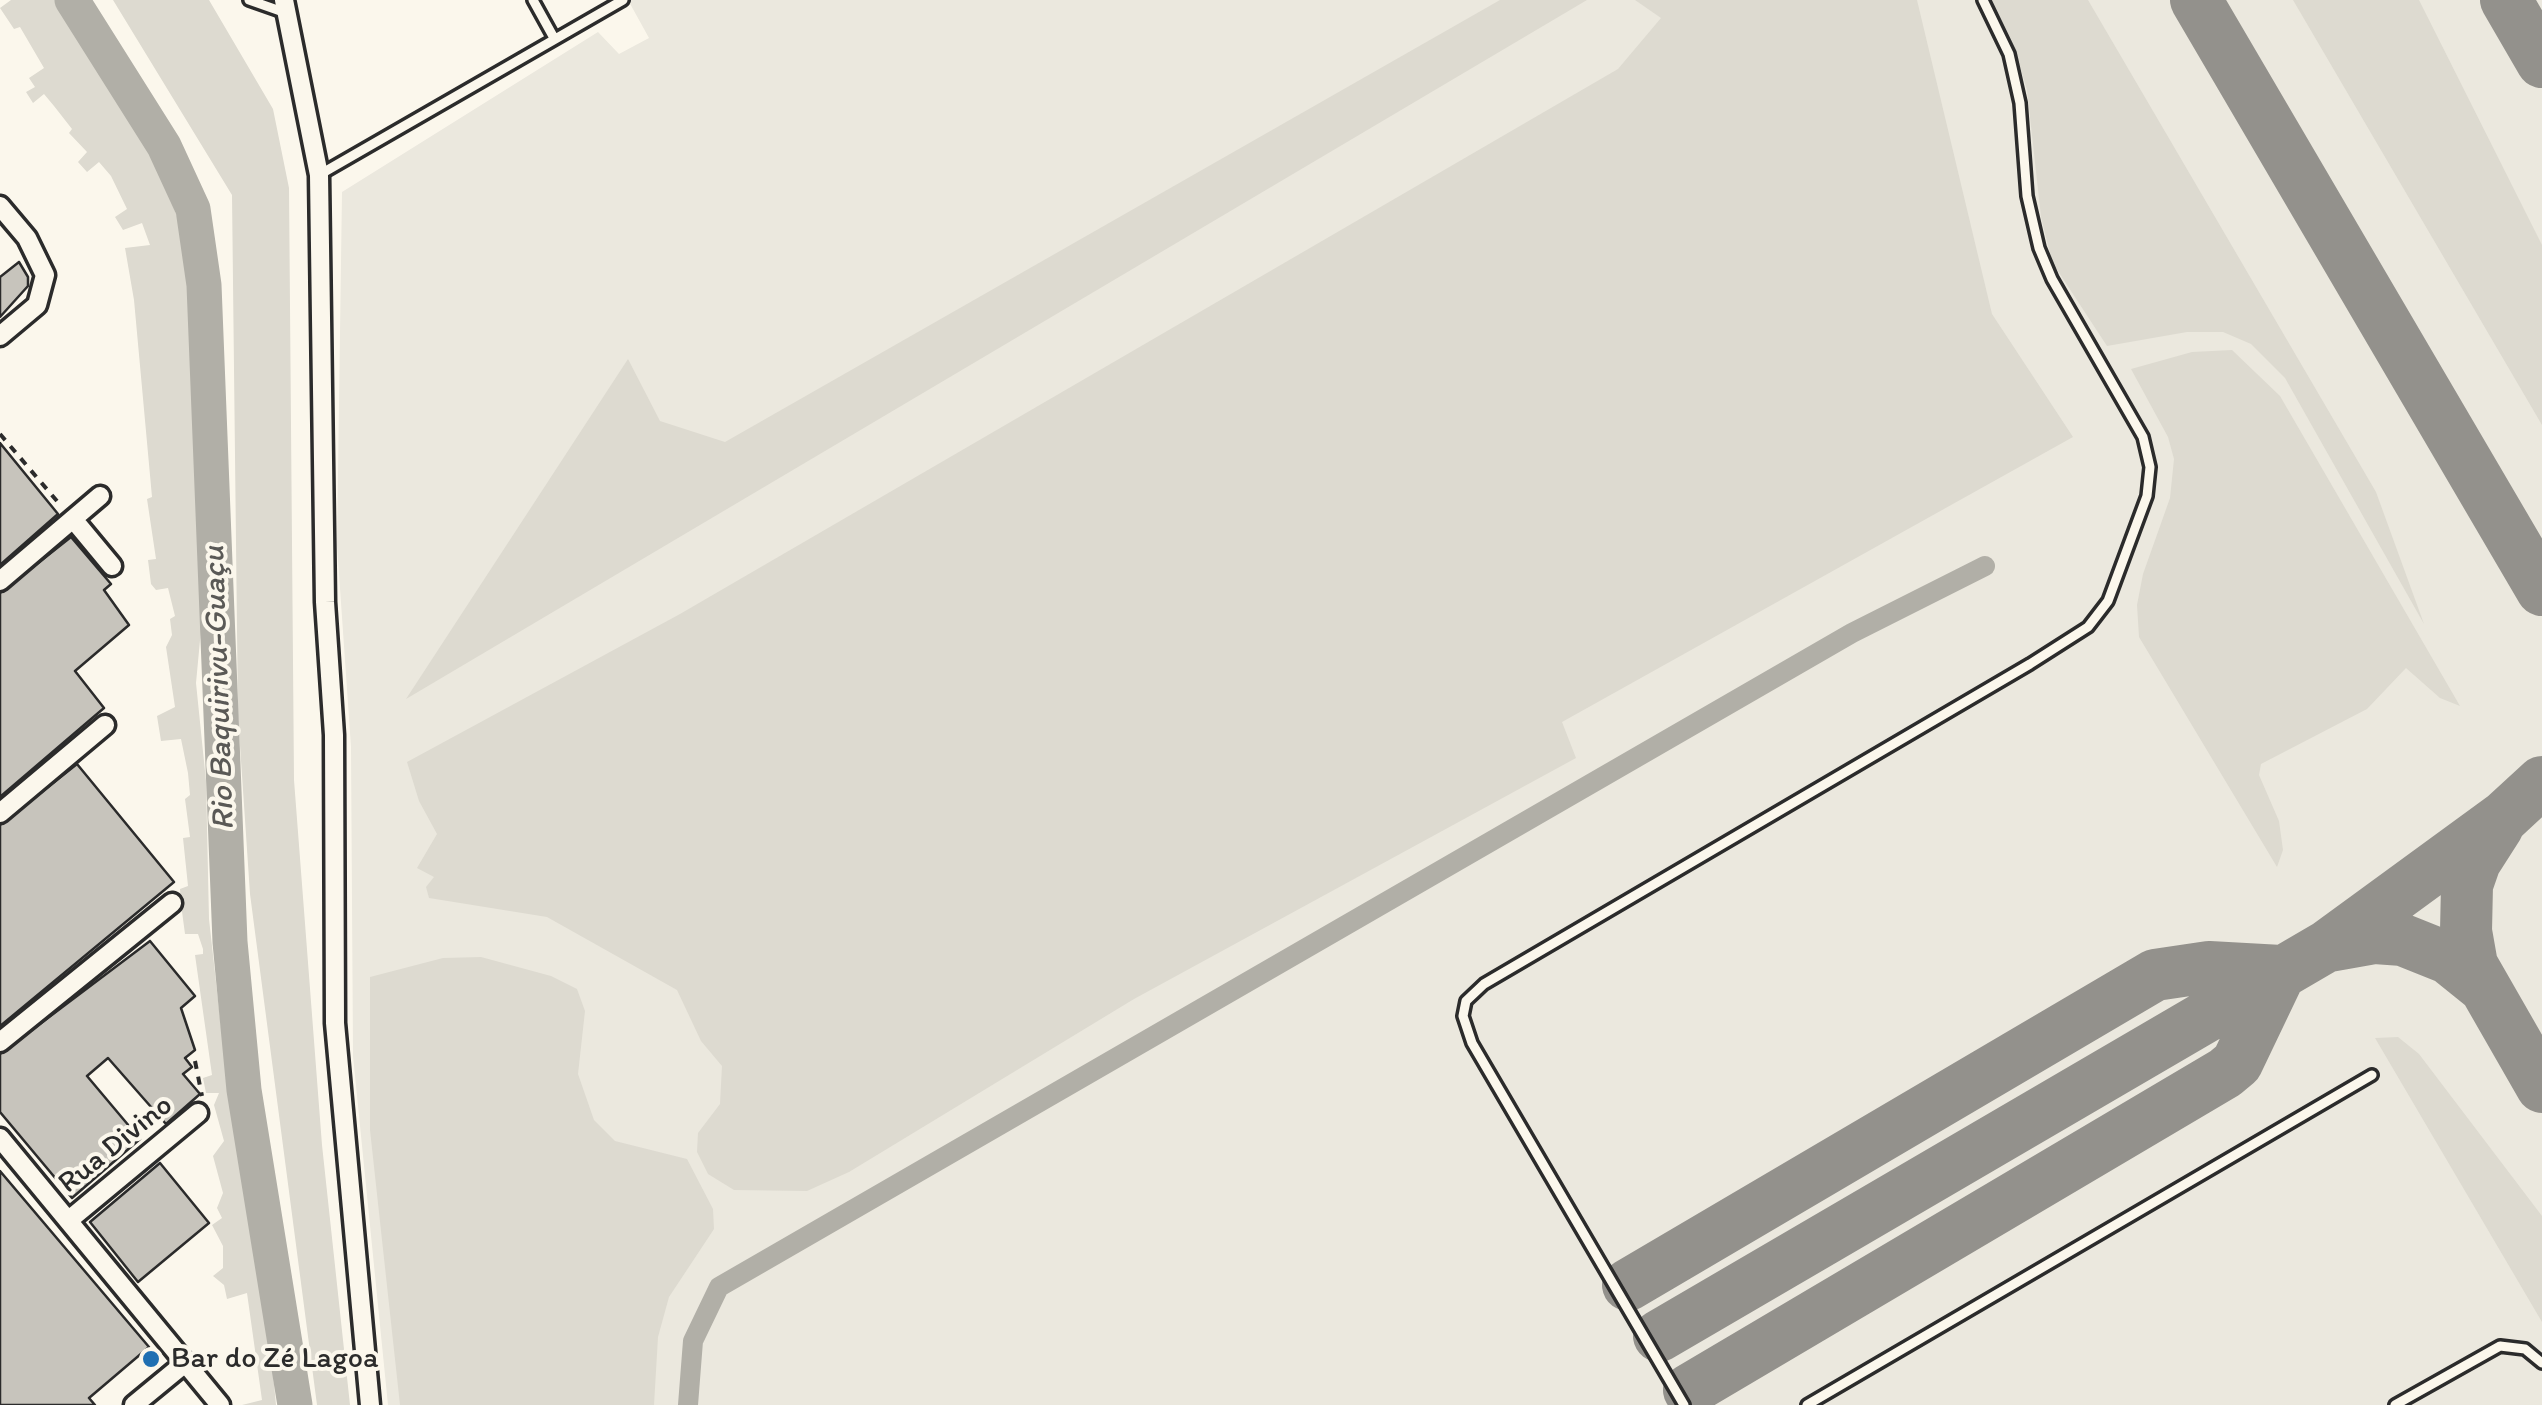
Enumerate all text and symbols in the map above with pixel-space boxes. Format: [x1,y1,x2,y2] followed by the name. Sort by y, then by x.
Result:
[196,545,244,831] water label: Rio Baquirivu-Guaçu
[52,1088,180,1202] street label: Rua Divino
[171,1341,378,1377] place label: Bar do Zé Lagoa
[140,1348,162,1370] marker: Bar do Zé Lagoa

